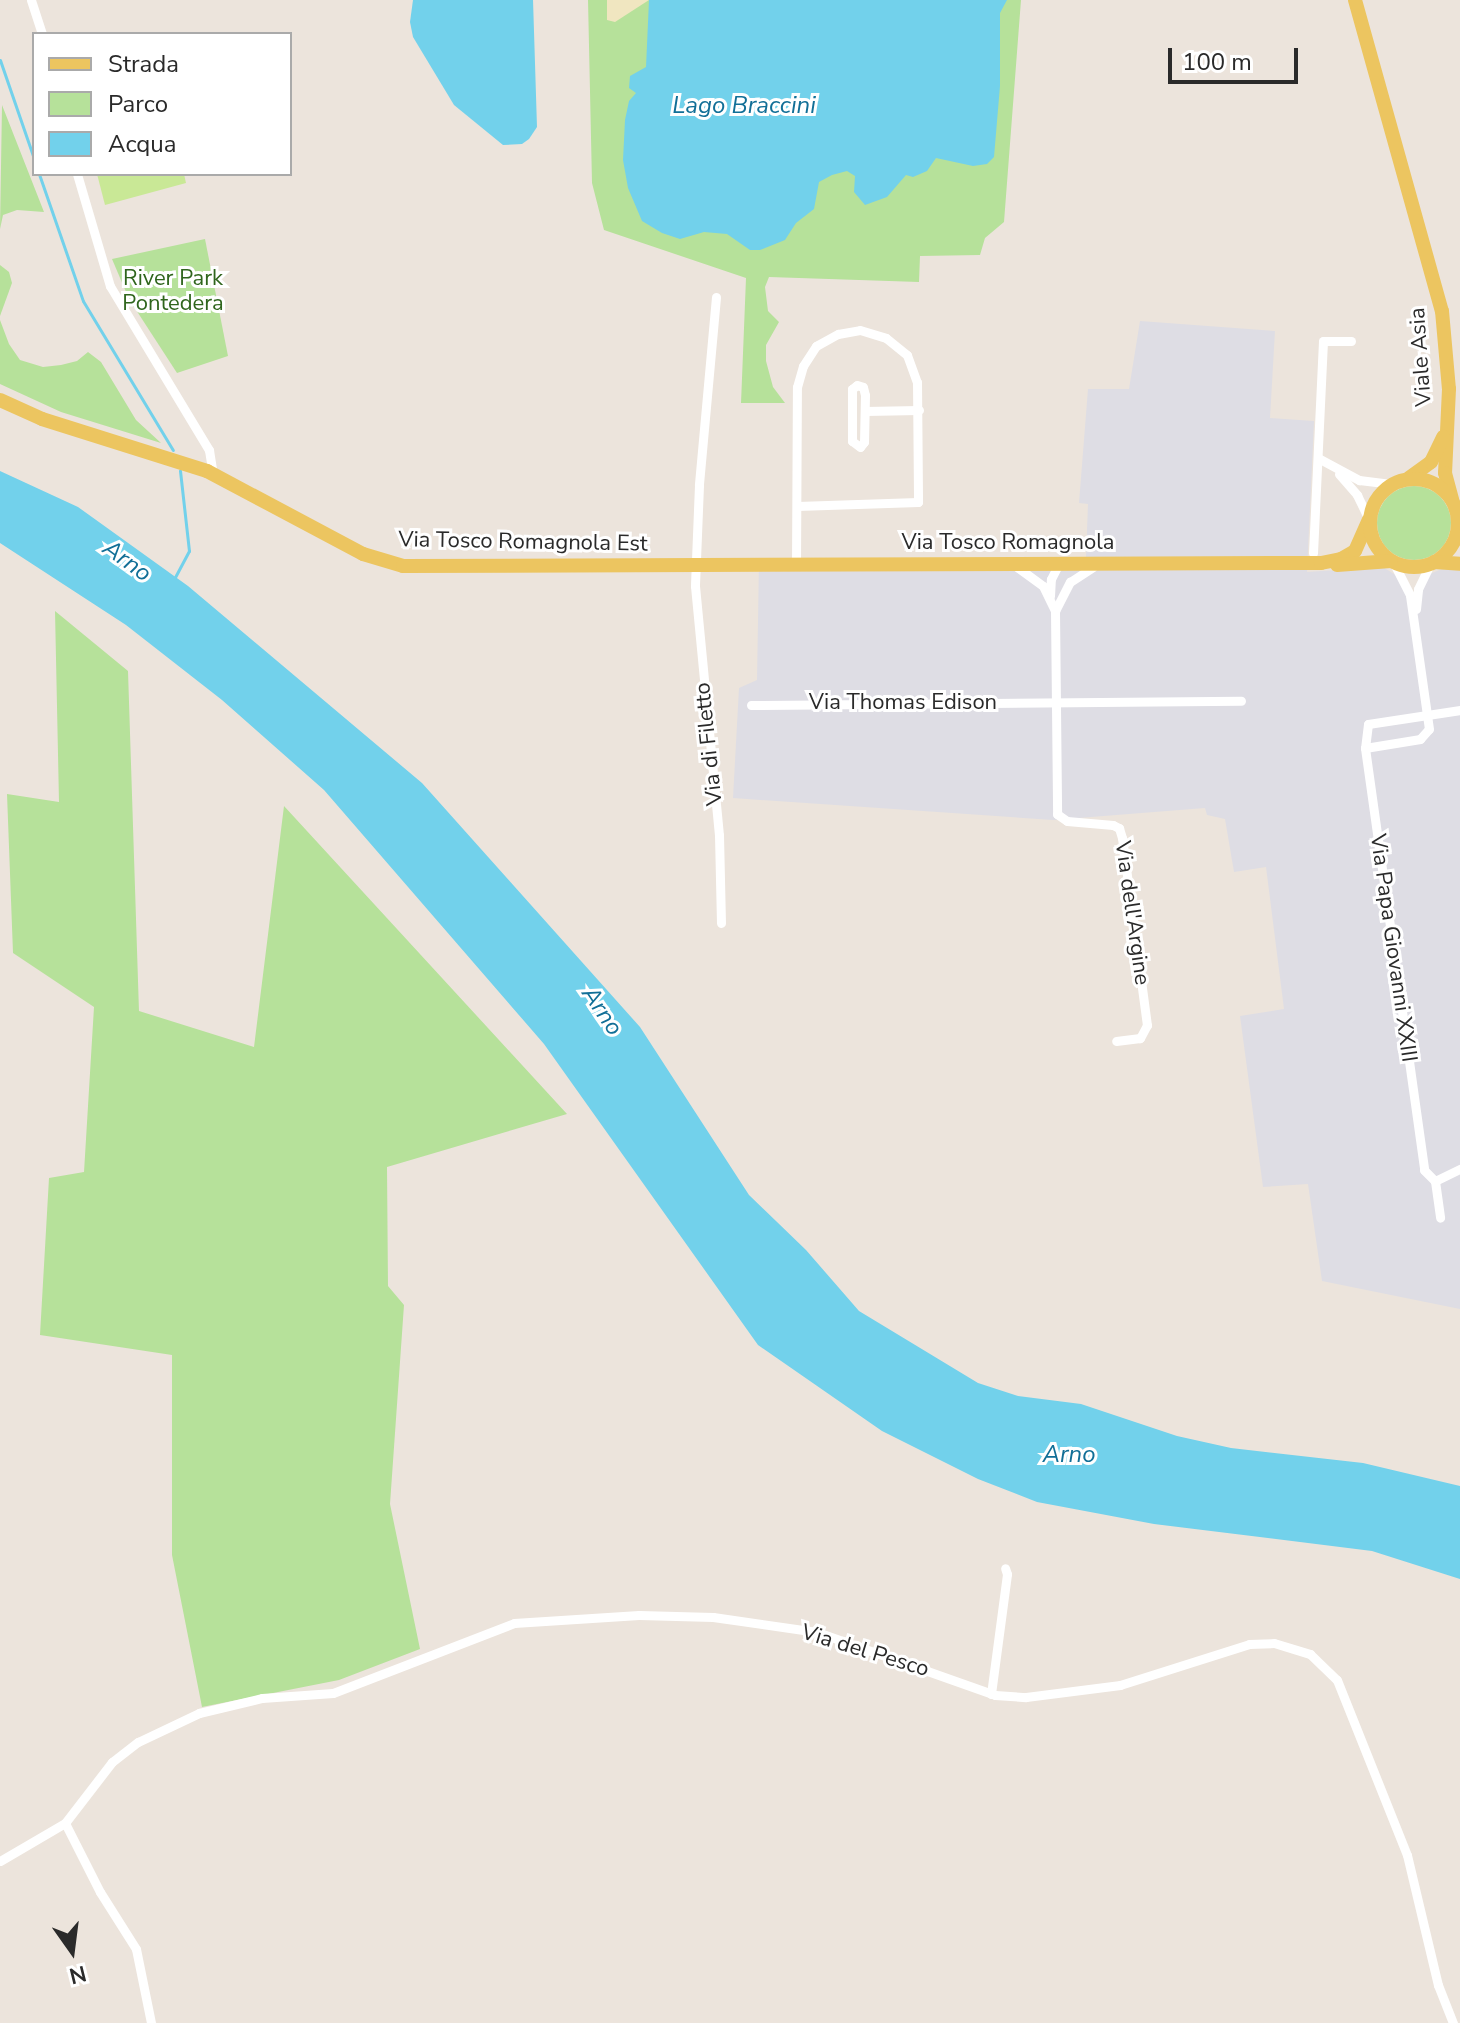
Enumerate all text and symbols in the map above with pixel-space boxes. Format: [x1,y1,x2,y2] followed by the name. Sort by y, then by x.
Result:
[32,32,292,176] legend
[1172,32,1302,82] scale bar
[1182,46,1252,78] text: 100 m
[108,48,179,80] text: Strada
[108,88,168,120] text: Parco
[672,92,816,120] water label: Lago Braccini
[108,128,176,160] text: Acqua
[122,265,224,316] park label: River Park Pontedera
[1404,307,1438,407] street label: Viale Asia
[398,527,648,557] street label: Via Tosco Romagnola Est
[902,530,1114,556] street label: Via Tosco Romagnola
[97,534,157,588] water label: Arno
[689,681,729,807] street label: Via di Filetto
[809,690,997,716] street label: Via Thomas Edison
[1364,832,1422,1064] street label: Via Papa Giovanni XXIII
[1109,839,1155,987] street label: Via dell'Argine
[575,981,629,1041] water label: Arno
[1042,1441,1096,1469] water label: Arno
[798,1619,932,1683] street label: Via del Pesco
[32,1911,112,1991] north arrow
[66,1958,89,1991] text: N

